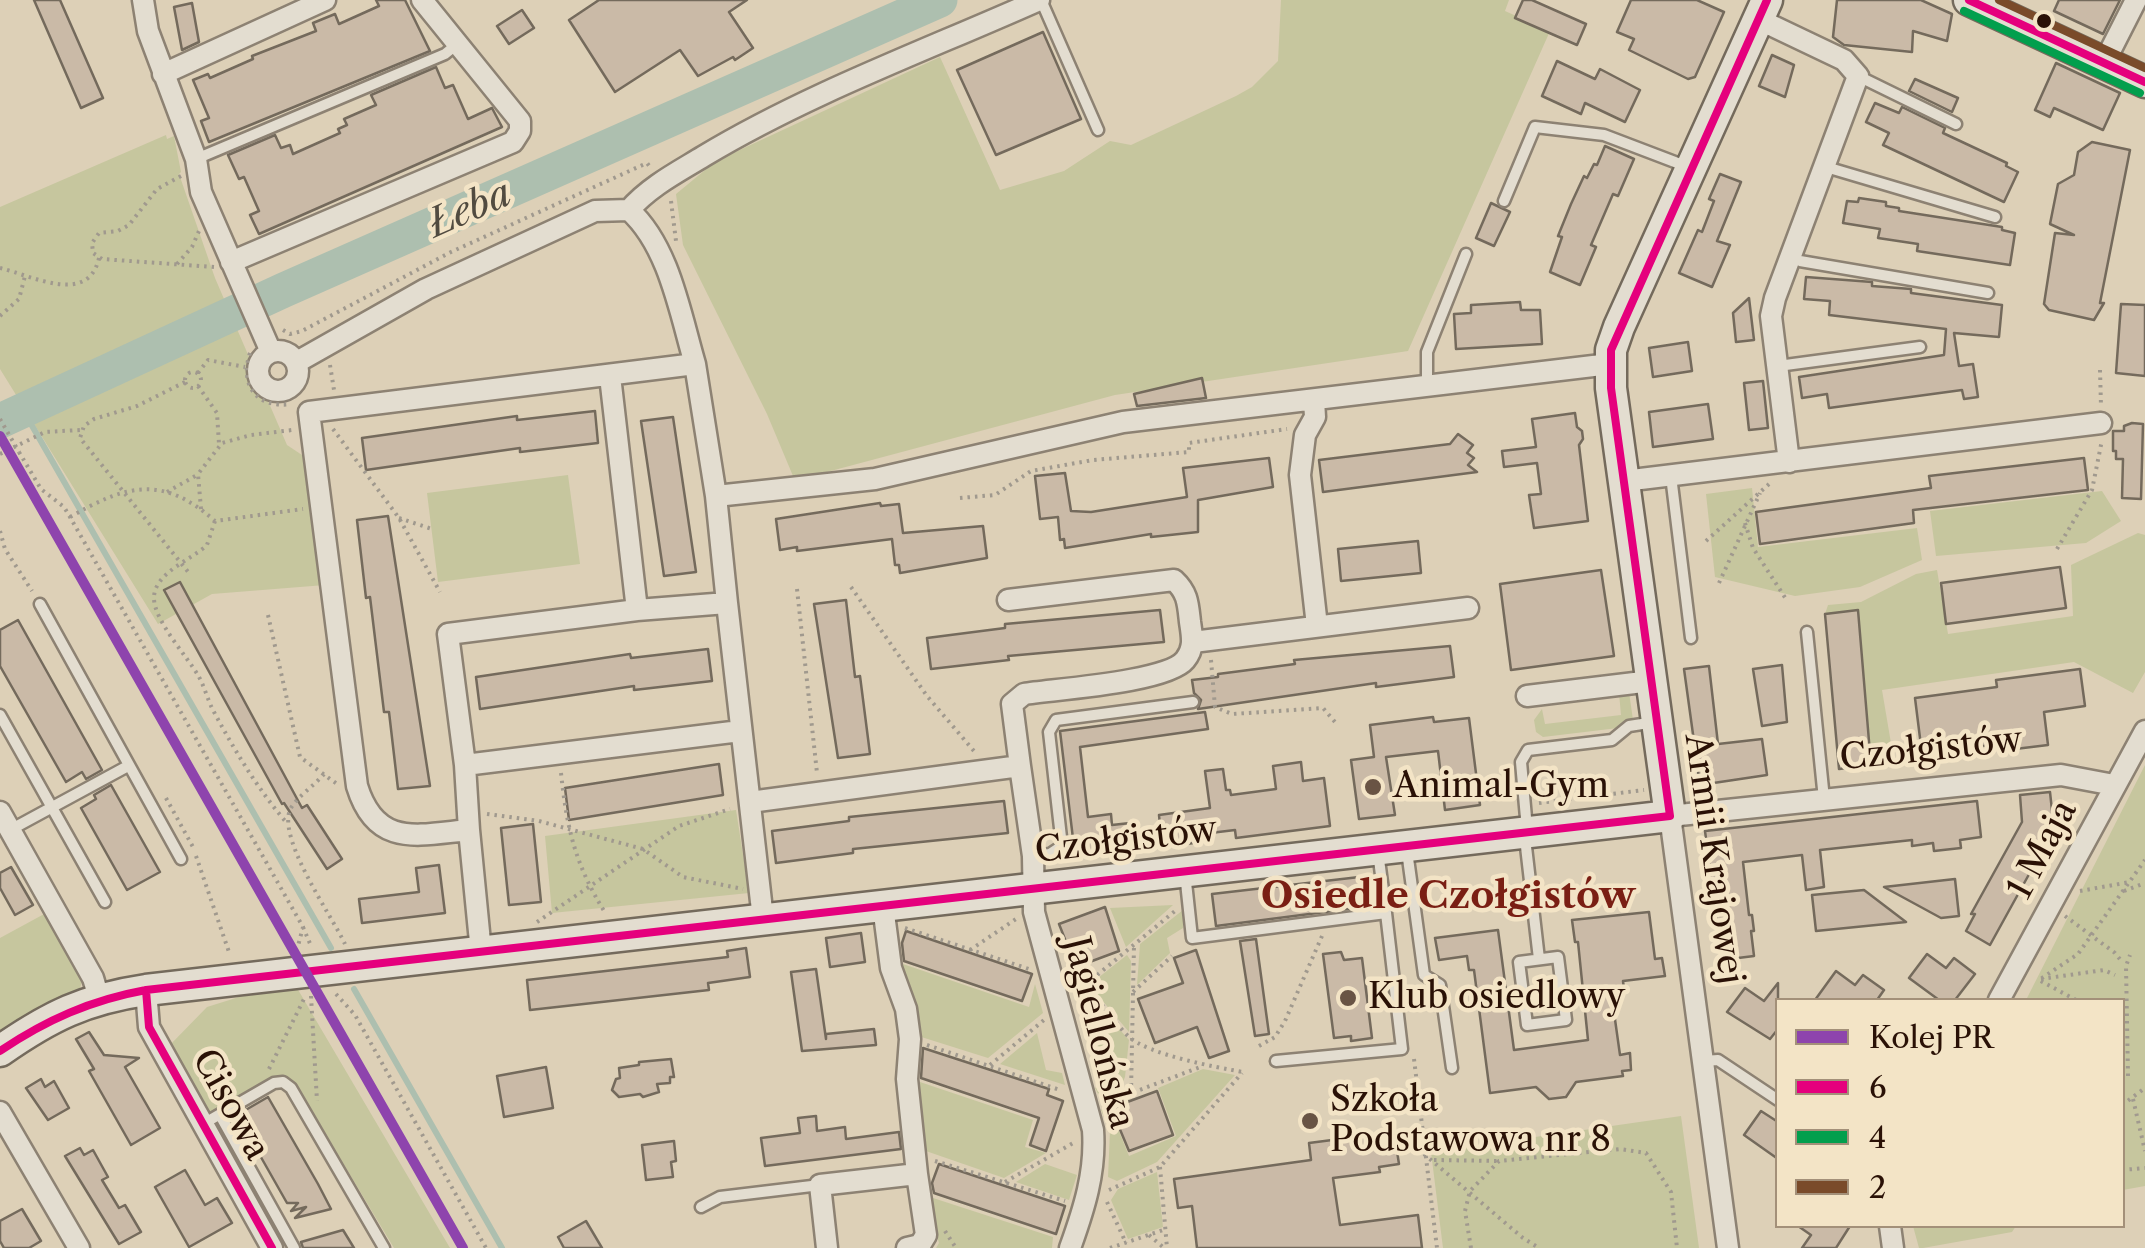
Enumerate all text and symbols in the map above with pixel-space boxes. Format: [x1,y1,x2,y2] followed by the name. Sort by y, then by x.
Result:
[2034,11,2054,31] unlabelled marker
[421,172,519,248] water label: Łeba
[1838,720,2024,780] street label: Czołgistów
[1675,731,1751,987] street label: Armii Krajowej
[1393,766,1609,808] place label: Animal-Gym
[1362,776,1384,798] marker: Animal-Gym
[2000,793,2086,907] street label: 1 Maja
[1033,809,1219,873] street label: Czołgistów
[1261,874,1635,920] district label: Osiedle Czołgistów
[1054,933,1142,1133] street label: Jagiellońska
[1368,977,1625,1019] place label: Klub osiedlowy
[1337,987,1359,1009] marker: Klub osiedlowy
[1775,998,2125,1228] legend
[1869,1019,1993,1056] text: Kolej PR
[183,1042,277,1168] street label: Cisowa
[1869,1069,1887,1106] text: 6
[1330,1080,1611,1162] place label: Szkoła Podstawowa nr 8
[1299,1110,1321,1132] marker: Szkoła Podstawowa nr 8
[1869,1119,1886,1156] text: 4
[1869,1169,1886,1206] text: 2

